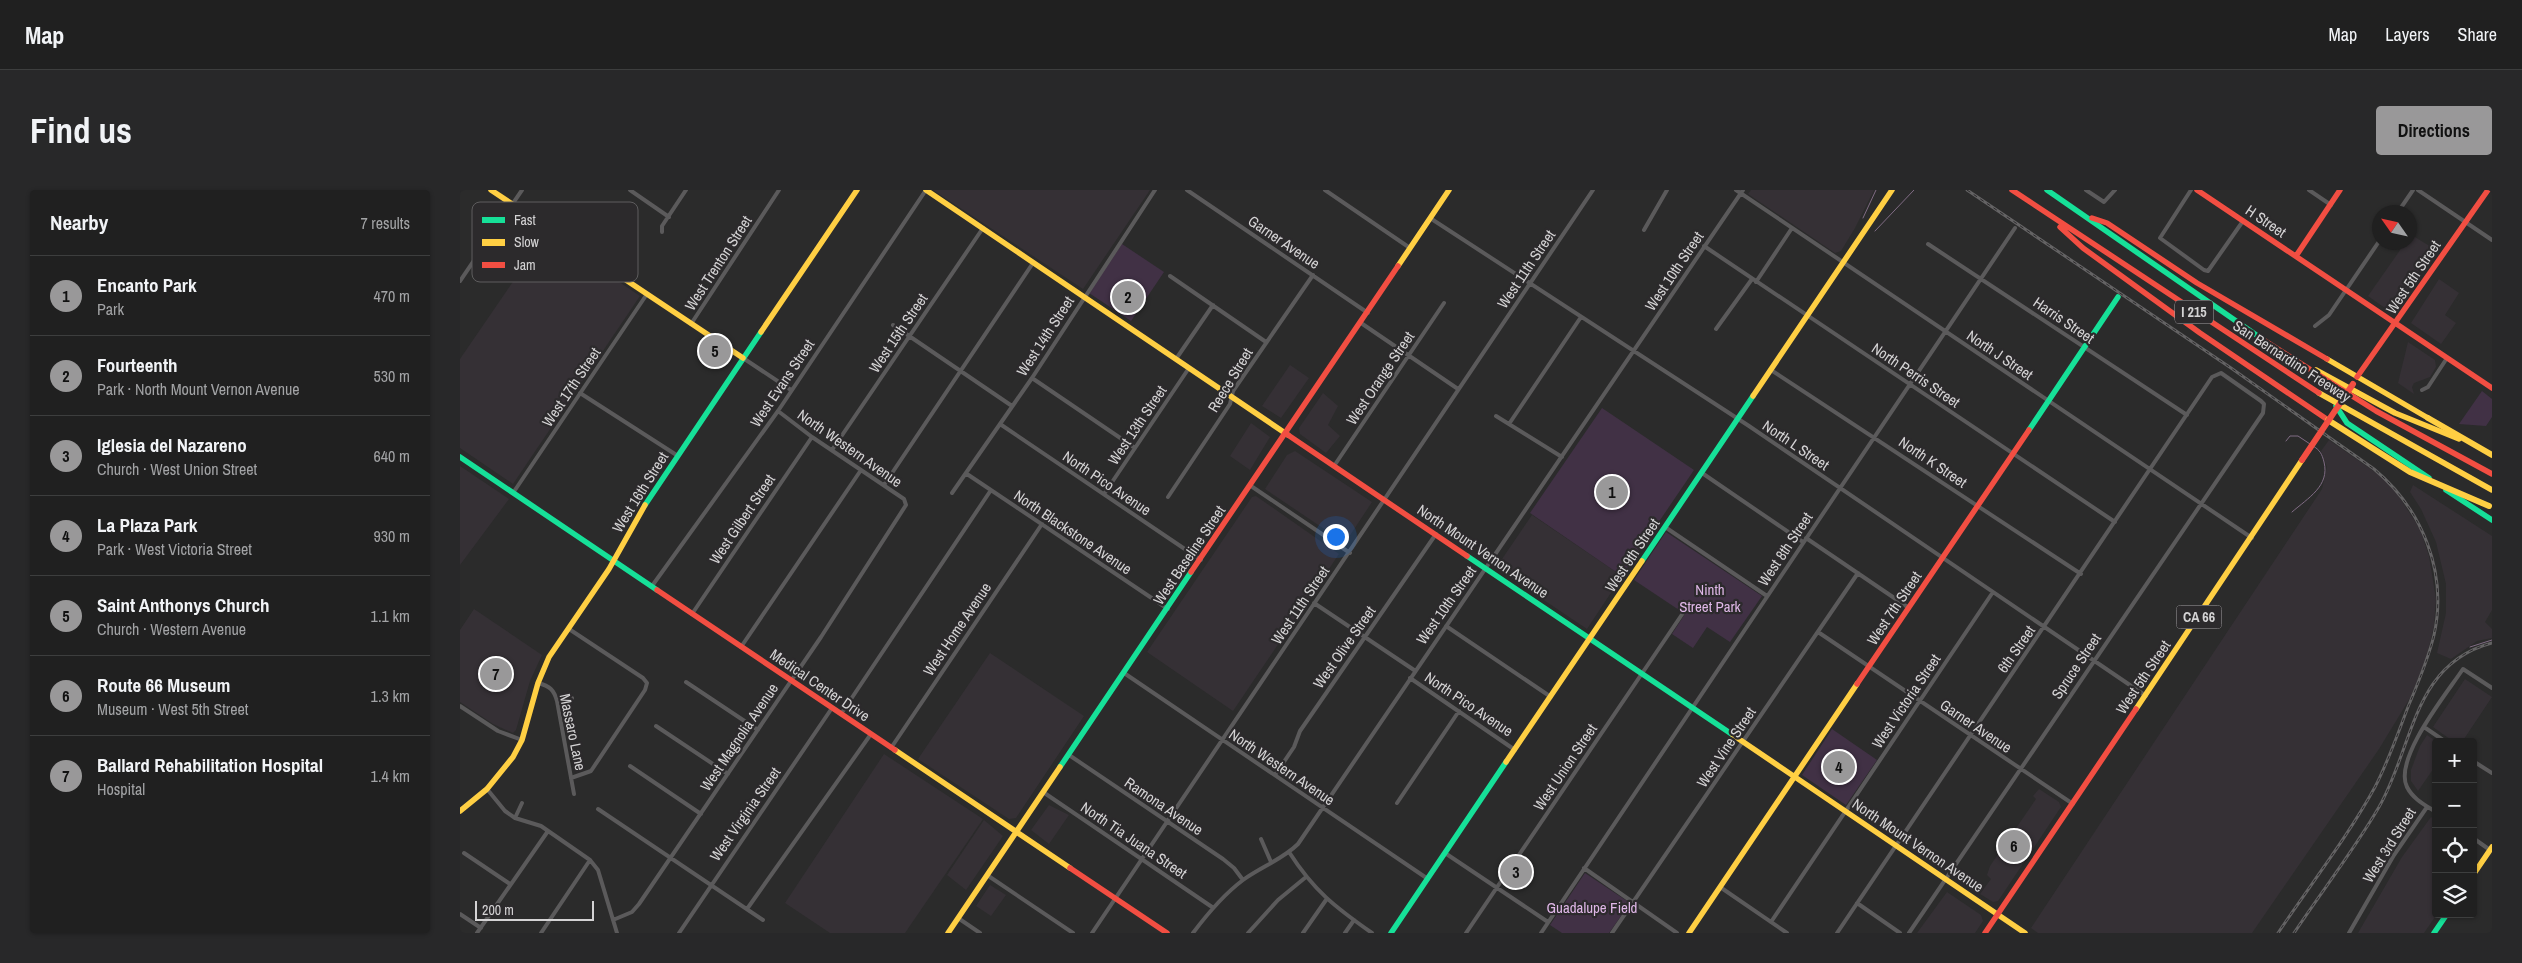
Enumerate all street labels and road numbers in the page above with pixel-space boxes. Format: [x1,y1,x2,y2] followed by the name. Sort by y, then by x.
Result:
[2241,200,2291,243] street label: H Street
[1244,210,1324,274] street label: Garner Avenue
[679,211,757,315] street label: West Trenton Street
[1492,225,1560,312] street label: West 11th Street
[1640,227,1709,315] street label: West 10th Street
[2381,236,2446,318] street label: West 5th Street
[864,289,933,377] street label: West 15th Street
[1011,291,1079,380] street label: West 14th Street
[2029,292,2099,349] street label: Harris Street
[2175,300,2213,324] road number: I 215
[2229,315,2356,408] street label: San Bernardino Freeway
[1963,325,2038,385] street label: North J Street
[1341,327,1419,429] street label: West Orange Street
[745,335,819,431] street label: West Evans Street
[1868,338,1965,413] street label: North Perris Street
[537,343,606,431] street label: West 17th Street
[1203,343,1258,416] street label: Reece Street
[1103,381,1172,469] street label: West 13th Street
[793,404,907,492] street label: North Western Avenue
[1759,415,1834,475] street label: North L Street
[1895,431,1972,493] street label: North K Street
[1059,446,1155,520] street label: North Pico Avenue
[607,447,673,536] street label: West 16th Street
[704,469,780,568] street label: West Gilbert Street
[1010,485,1136,579] street label: North Blackstone Avenue
[1413,499,1553,603] street label: North Mount Vernon Avenue
[1148,501,1230,609] street label: West Baseline Street
[1753,508,1818,590] street label: West 8th Street
[1600,514,1665,596] street label: West 9th Street
[1266,561,1334,648] street label: West 11th Street
[1411,561,1481,648] street label: West 10th Street
[1862,567,1927,649] street label: West 7th Street
[918,578,996,680] street label: West Home Avenue
[1308,601,1381,692] street label: West Olive Street
[2176,606,2222,628] road number: CA 66
[1992,621,2040,677] street label: 6th Street
[2046,628,2106,703] street label: Spruce Street
[2111,636,2176,718] street label: West 5th Street
[766,644,874,726] street label: Medical Center Drive
[1867,649,1946,752] street label: West Victoria Street
[1421,667,1517,741] street label: North Pico Avenue
[695,679,783,795] street label: West Magnolia Avenue
[555,692,591,772] street label: Massaro Lane
[1936,694,2016,758] street label: Garner Avenue
[1691,702,1761,791] street label: West Vine Street
[1528,719,1602,814] street label: West Union Street
[1225,724,1339,810] street label: North Western Avenue
[705,762,786,865] street label: West Virginia Street
[1121,772,1208,840] street label: Ramona Avenue
[1848,793,1988,897] street label: North Mount Vernon Avenue
[1077,797,1192,884] street label: North Tia Juana Street
[2358,803,2421,887] street label: West 3rd Street

